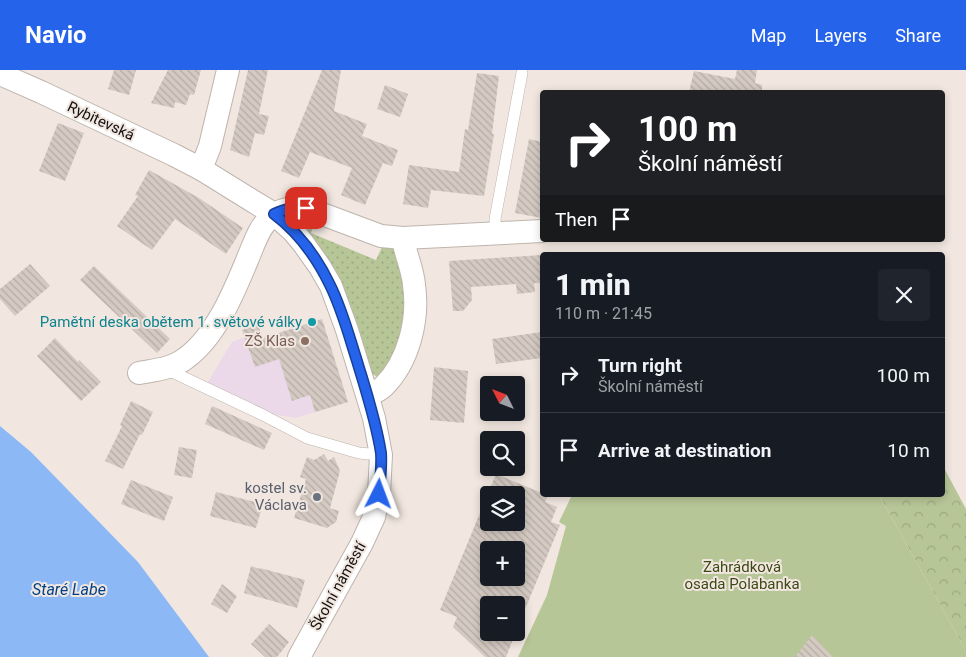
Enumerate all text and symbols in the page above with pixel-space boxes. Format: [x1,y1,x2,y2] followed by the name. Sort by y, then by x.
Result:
[25,21,87,49] text: Navio
[751,25,786,46] text: Map
[814,25,867,46] text: Layers
[895,25,941,46] text: Share
[65,98,137,144] street label: Rybitevská
[638,109,737,150] text: 100 m
[555,110,620,175] icon: right
[638,151,782,176] text: Školní náměstí
[285,187,327,229] pin
[292,194,320,222] icon: arrive
[607,205,635,233] icon: arrive
[555,208,597,231] text: Then
[555,267,631,302] text: 1 min
[878,269,930,321] button: close
[555,304,652,323] text: 110 m · 21:45
[40,313,302,331] place label: Pamětní deska obětem 1. světové války
[306,316,318,328] marker: Pamětní deska obětem 1. světové války
[244,332,295,350] place label: ZŠ Klas
[299,335,311,347] marker: ZŠ Klas
[598,354,682,377] text: Turn right
[555,361,583,389] icon: right
[877,364,930,387] text: 100 m
[480,376,525,421] north arrow
[480,376,525,641] map controls
[598,377,703,396] text: Školní náměstí
[480,431,525,476] button: search
[555,436,583,464] icon: arrive
[598,439,771,462] text: Arrive at destination
[887,439,930,462] text: 10 m
[352,467,404,519] position arrow
[245,479,307,514] place label: kostel sv. Václava
[480,486,525,531] button: layers
[311,491,323,503] marker: kostel sv. Václava
[306,538,370,633] street label: Školní náměstí
[480,541,525,586] button: +
[684,558,800,593] park label: Zahrádková osada Polabanka
[32,580,106,599] water label: Staré Labe
[480,596,525,641] button: −

